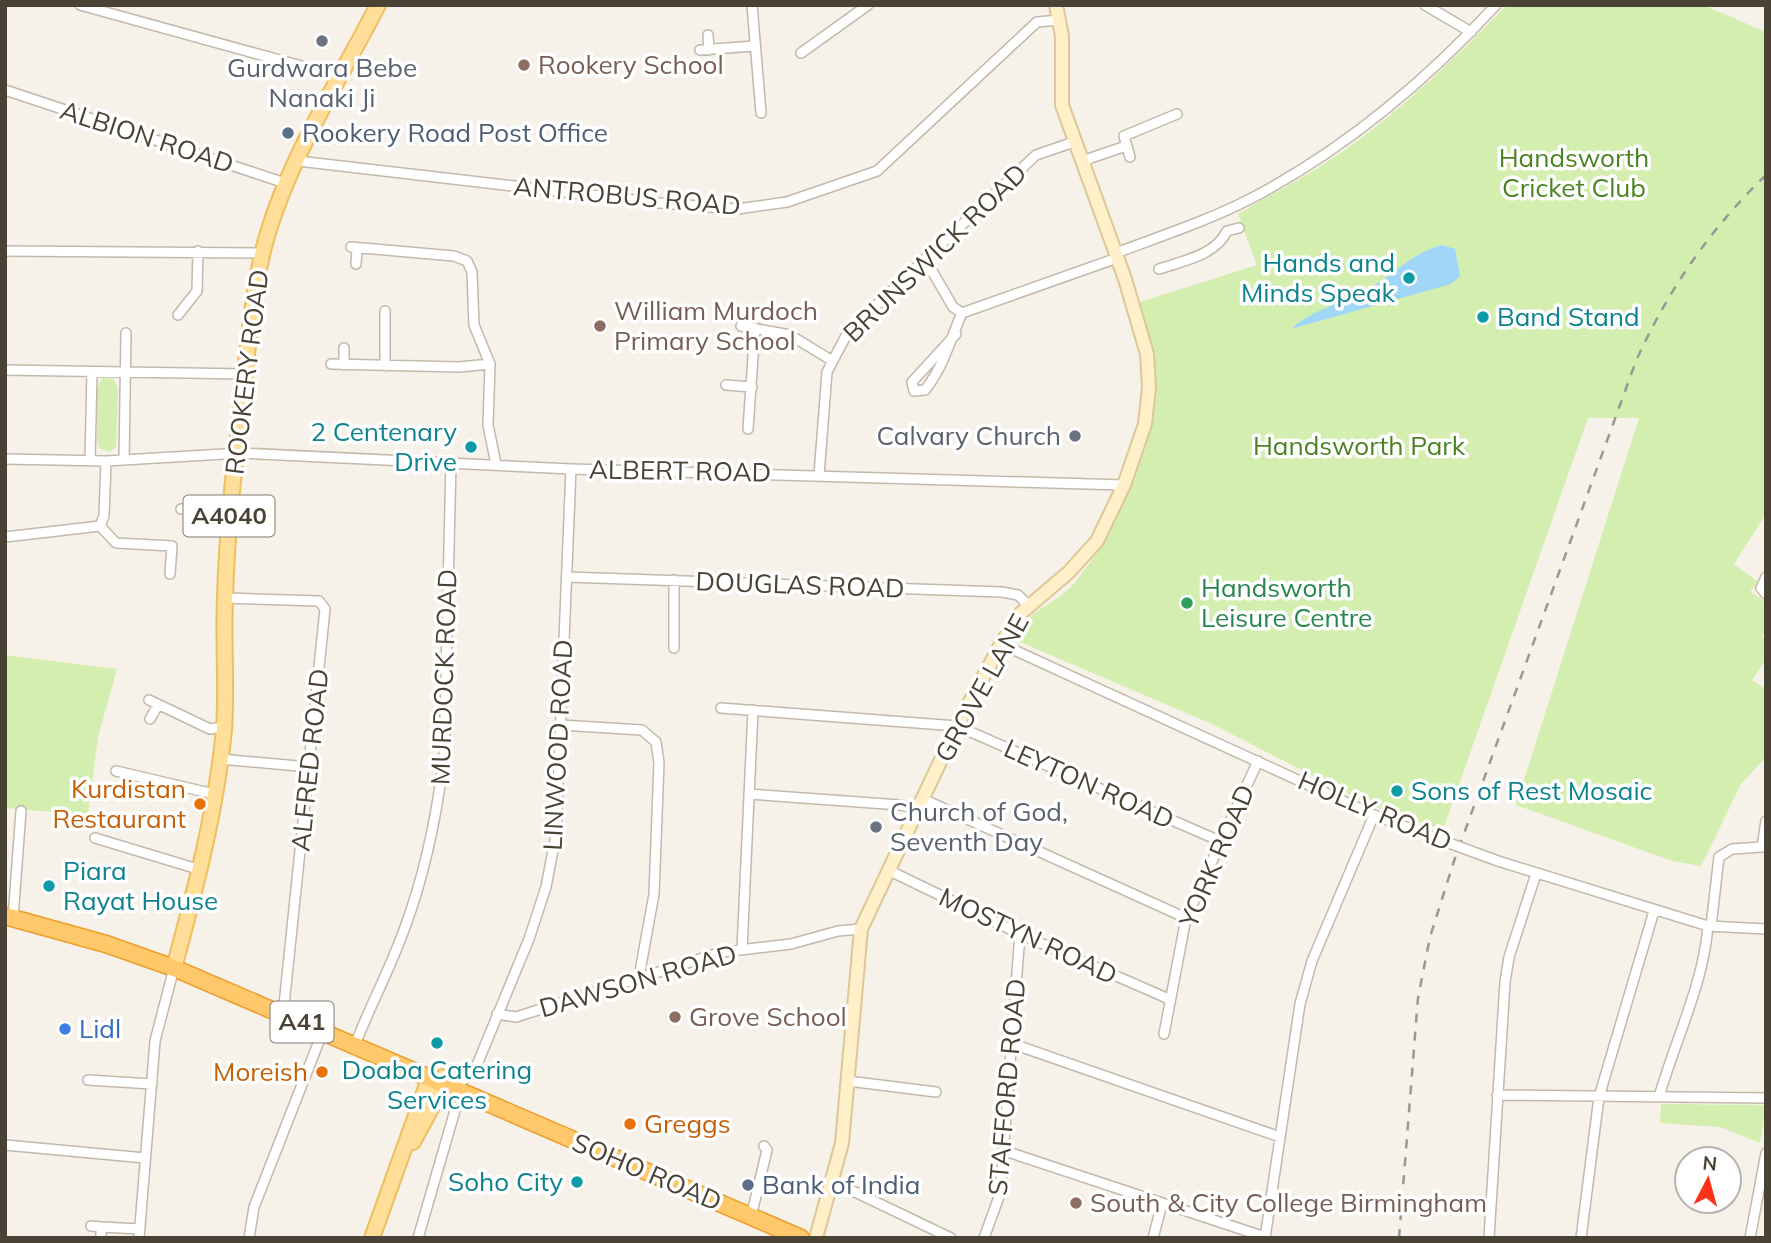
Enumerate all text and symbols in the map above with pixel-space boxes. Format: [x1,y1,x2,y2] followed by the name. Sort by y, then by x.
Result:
[314,33,330,49] marker: Gurdwara Bebe Nanaki Ji
[538,48,724,81] place label: Rookery School
[227,51,417,114] place label: Gurdwara Bebe Nanaki Ji
[516,57,532,73] marker: Rookery School
[56,93,238,180] street label: ALBION ROAD
[302,116,608,149] place label: Rookery Road Post Office
[280,125,296,141] marker: Rookery Road Post Office
[1499,141,1649,204] park label: Handsworth Cricket Club
[836,156,1033,349] street label: BRUNSWICK ROAD
[512,169,742,222] street label: ANTROBUS ROAD
[1241,246,1396,309] place label: Hands and Minds Speak
[218,268,275,476] street label: ROOKERY ROAD
[1401,270,1417,286] marker: Hands and Minds Speak
[614,294,818,357] place label: William Murdoch Primary School
[1497,300,1640,333] place label: Band Stand
[1475,309,1491,325] marker: Band Stand
[592,318,608,334] marker: William Murdoch Primary School
[310,415,457,478] place label: 2 Centenary Drive
[876,419,1061,452] place label: Calvary Church
[1067,428,1083,444] marker: Calvary Church
[1253,429,1466,462] park label: Handsworth Park
[463,439,479,455] marker: 2 Centenary Drive
[589,452,771,489] street label: ALBERT ROAD
[184,495,274,536] road number: A4040
[695,564,905,605] street label: DOUGLAS ROAD
[423,568,464,785] street label: MURDOCK ROAD
[1201,571,1372,634] place label: Handsworth Leisure Centre
[1179,595,1195,611] marker: Handsworth Leisure Centre
[927,608,1036,768] street label: GROVE LANE
[535,639,580,851] street label: LINWOOD ROAD
[284,667,336,853] street label: ALFRED ROAD
[999,731,1179,836] street label: LEYTON ROAD
[1293,763,1457,858] street label: HOLLY ROAD
[52,772,186,835] place label: Kurdistan Restaurant
[1411,774,1652,807] place label: Sons of Rest Mosaic
[1171,779,1261,933] street label: YORK ROAD
[1389,783,1405,799] marker: Sons of Rest Mosaic
[890,795,1068,858] place label: Church of God, Seventh Day
[192,796,208,812] marker: Kurdistan Restaurant
[868,819,884,835] marker: Church of God, Seventh Day
[63,854,218,917] place label: Piara Rayat House
[41,878,57,894] marker: Piara Rayat House
[934,880,1122,991] street label: MOSTYN ROAD
[535,937,740,1024] street label: DAWSON ROAD
[981,977,1032,1197] street label: STAFFORD ROAD
[689,1000,847,1033] place label: Grove School
[270,1002,334,1042] road number: A41
[667,1009,683,1025] marker: Grove School
[79,1012,121,1045] place label: Lidl
[57,1021,73,1037] marker: Lidl
[429,1035,445,1051] marker: Doaba Catering Services
[342,1053,532,1116] place label: Doaba Catering Services
[213,1055,308,1088] place label: Moreish
[314,1064,330,1080] marker: Moreish
[644,1107,731,1140] place label: Greggs
[622,1116,638,1132] marker: Greggs
[567,1125,727,1218] street label: SOHO ROAD
[1673,1145,1743,1215] north arrow
[1701,1150,1718,1176] text: N
[448,1165,563,1198] place label: Soho City
[762,1168,920,1201] place label: Bank of India
[569,1174,585,1190] marker: Soho City
[740,1177,756,1193] marker: Bank of India
[1090,1186,1487,1219] place label: South & City College Birmingham
[1068,1195,1084,1211] marker: South & City College Birmingham

